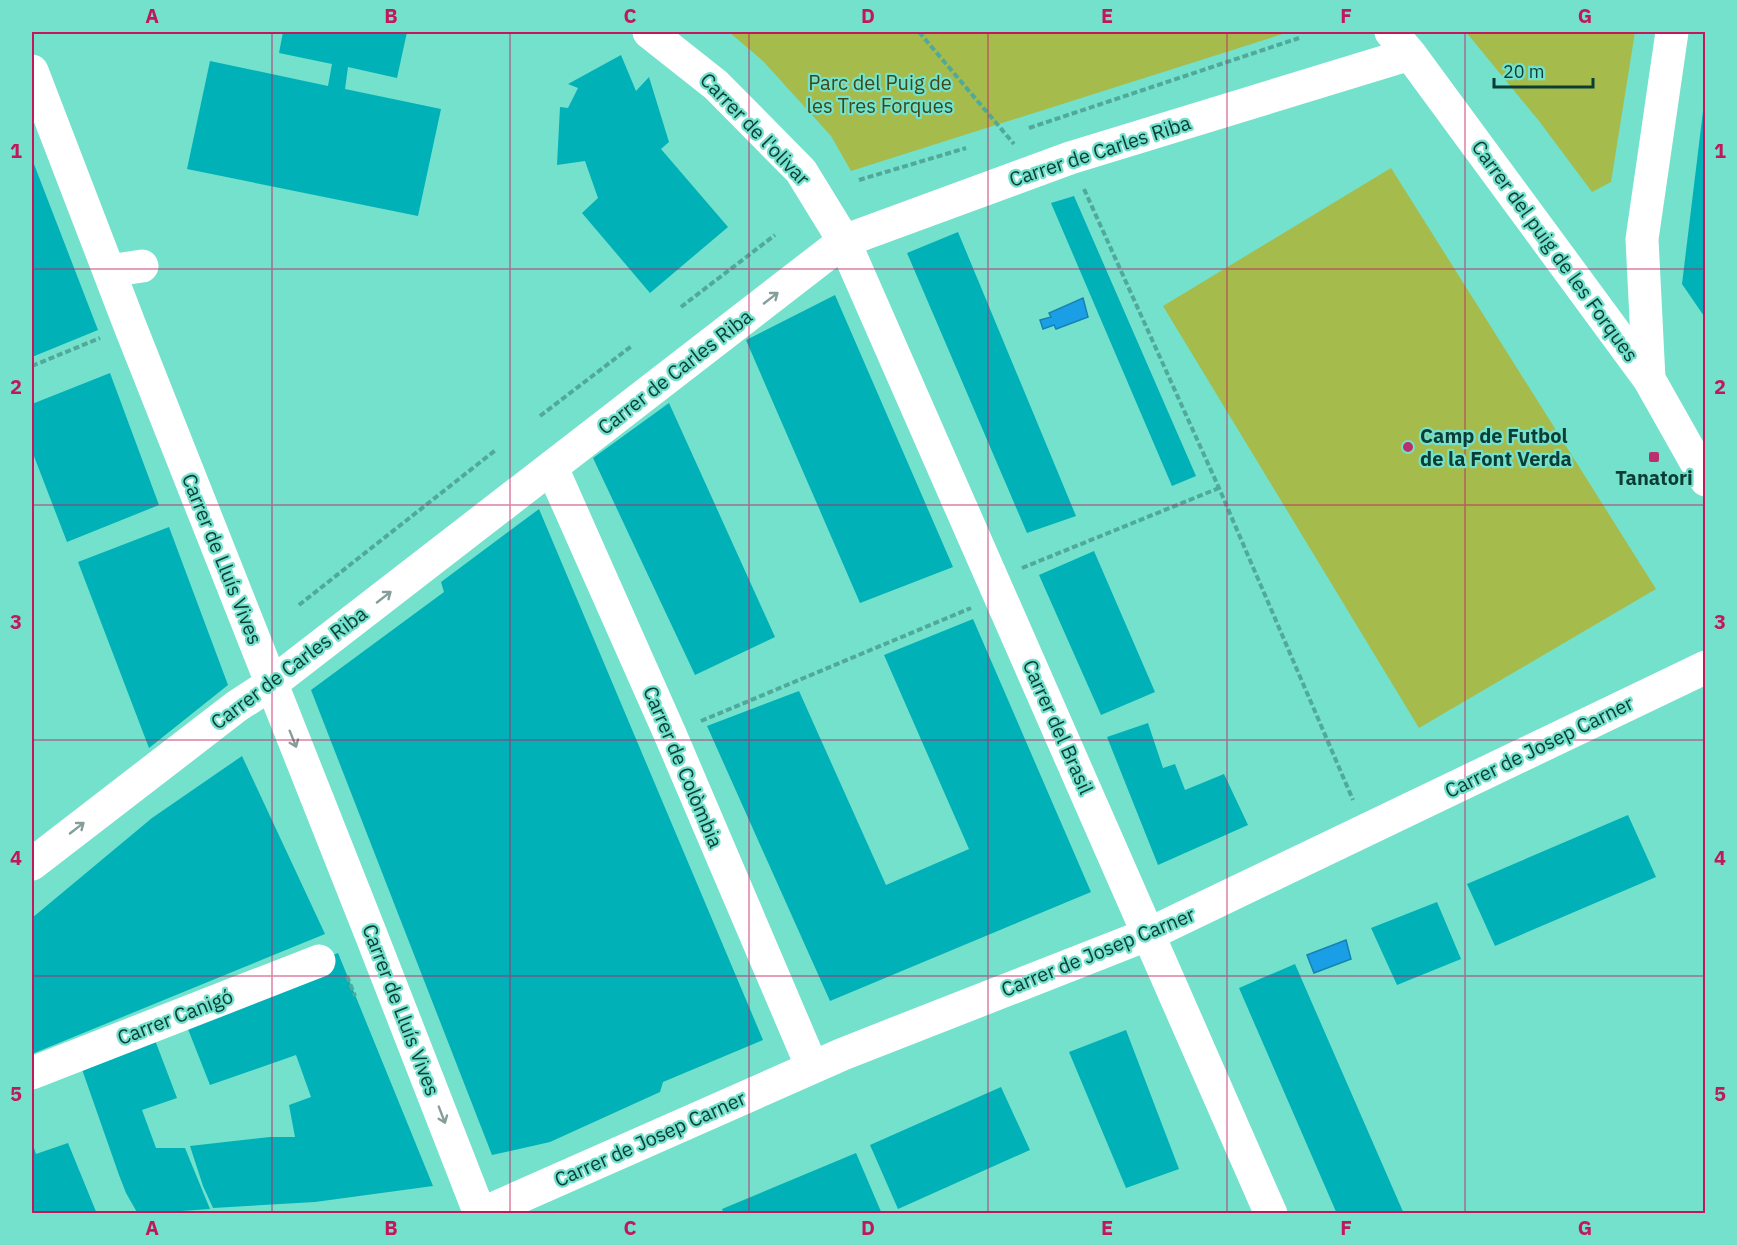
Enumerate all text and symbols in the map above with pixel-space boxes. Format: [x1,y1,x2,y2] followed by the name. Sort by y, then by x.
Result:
[145,2,159,29] text: A
[384,2,398,29] text: B
[623,2,637,29] text: C
[861,2,875,29] text: D
[1101,2,1113,29] text: E
[1340,2,1352,29] text: F
[1578,2,1592,29] text: G
[1494,51,1593,89] scale bar
[1503,60,1545,83] text: 20 m
[695,66,816,191] street label: Carrer de l'olivar
[807,69,953,119] park label: Parc del Puig de les Tres Forques
[1006,108,1194,193] street label: Carrer de Carles Riba
[1466,134,1645,367] street label: Carrer del puig de les Forques
[10,137,22,164] text: 1
[1714,137,1726,164] text: 1
[763,291,779,304] one-way arrow
[592,302,758,441] street label: Carrer de Carles Riba
[10,373,22,400] text: 2
[1714,373,1726,400] text: 2
[1420,422,1572,472] place label: Camp de Futbol de la Font Verda
[1401,440,1415,454] marker: Camp de Futbol de la Font Verda
[1647,450,1661,464] marker: Tanatori
[1615,464,1693,491] place label: Tanatori
[176,469,269,648] street label: Carrer de Lluís Vives
[376,591,392,604] one-way arrow
[205,600,373,735] street label: Carrer de Carles Riba
[10,608,22,635] text: 3
[1714,608,1726,635] text: 3
[1017,655,1100,798] street label: Carrer del Brasil
[637,682,730,852] street label: Carrer de Colòmbia
[1440,689,1638,804] street label: Carrer de Josep Carner
[288,729,299,747] one-way arrow
[69,822,85,835] one-way arrow
[10,844,22,871] text: 4
[1714,844,1726,871] text: 4
[997,900,1199,1003] street label: Carrer de Josep Carner
[356,920,447,1100] street label: Carrer de Lluís Vives
[113,982,237,1051] street label: Carrer Canigó
[10,1080,22,1107] text: 5
[1714,1080,1726,1107] text: 5
[550,1084,750,1193] street label: Carrer de Josep Carner
[437,1105,448,1124] one-way arrow
[145,1214,159,1241] text: A
[384,1214,398,1241] text: B
[623,1214,637,1241] text: C
[861,1214,875,1241] text: D
[1101,1214,1113,1241] text: E
[1340,1214,1352,1241] text: F
[1578,1214,1592,1241] text: G

